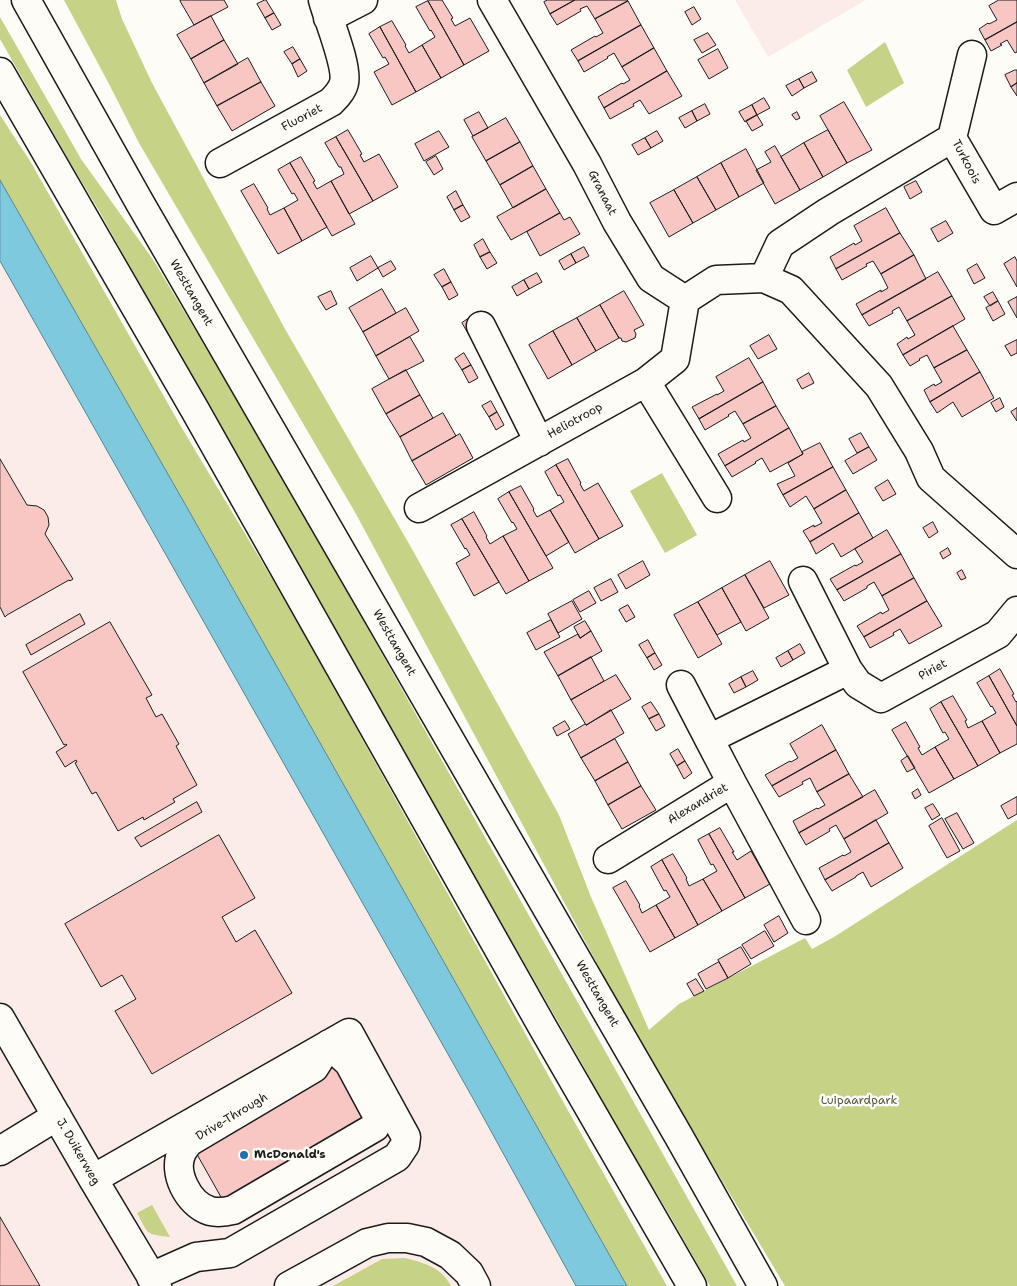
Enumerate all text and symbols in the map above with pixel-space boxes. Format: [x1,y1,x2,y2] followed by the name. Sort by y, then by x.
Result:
[279,101,325,135] street label: Fluoriet
[948,137,984,187] street label: Turkoois
[585,168,619,218] street label: Granaat
[166,257,216,329] street label: Westtangent
[545,400,605,442] street label: Heliotroop
[369,607,419,679] street label: Westtangent
[916,656,950,684] street label: Piriet
[665,780,731,828] street label: Alexandriet
[572,958,622,1030] street label: Westtangent
[194,1090,270,1144] street label: Drive-Through
[821,1094,897,1108] park label: Luipaardpark
[53,1116,103,1188] street label: J. Duikerweg
[254,1148,326,1162] place label: McDonald's
[238,1149,250,1161] marker: McDonald's

